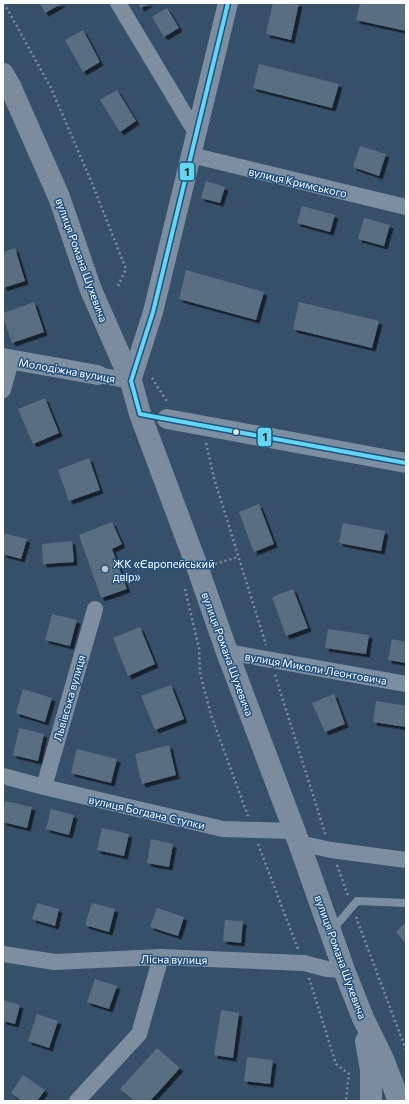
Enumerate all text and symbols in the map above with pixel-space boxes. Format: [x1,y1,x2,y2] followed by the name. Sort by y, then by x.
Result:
[179,162,195,181] line badge: 1
[248,164,349,200] street label: вулиця Кримського
[185,165,190,178] text: 1
[53,196,111,324] street label: вулиця Романа Шухевича
[18,355,116,385] street label: Молодіжна вулиця
[231,427,241,437] unlabelled marker
[257,427,272,447] line badge: 1
[263,430,268,443] text: 1
[113,557,214,583] place label: ЖК «Європейський двір»
[100,564,110,574] marker: ЖК «Європейський двір»
[199,590,257,718] street label: вулиця Романа Шухевича
[244,649,388,687] street label: вулиця Миколи Леонтовича
[50,653,88,743] street label: Львівська вулиця
[88,792,206,832] street label: вулиця Богдана Ступки
[312,893,370,1021] street label: вулиця Романа Шухевича
[141,952,207,966] street label: Лісна вулиця

